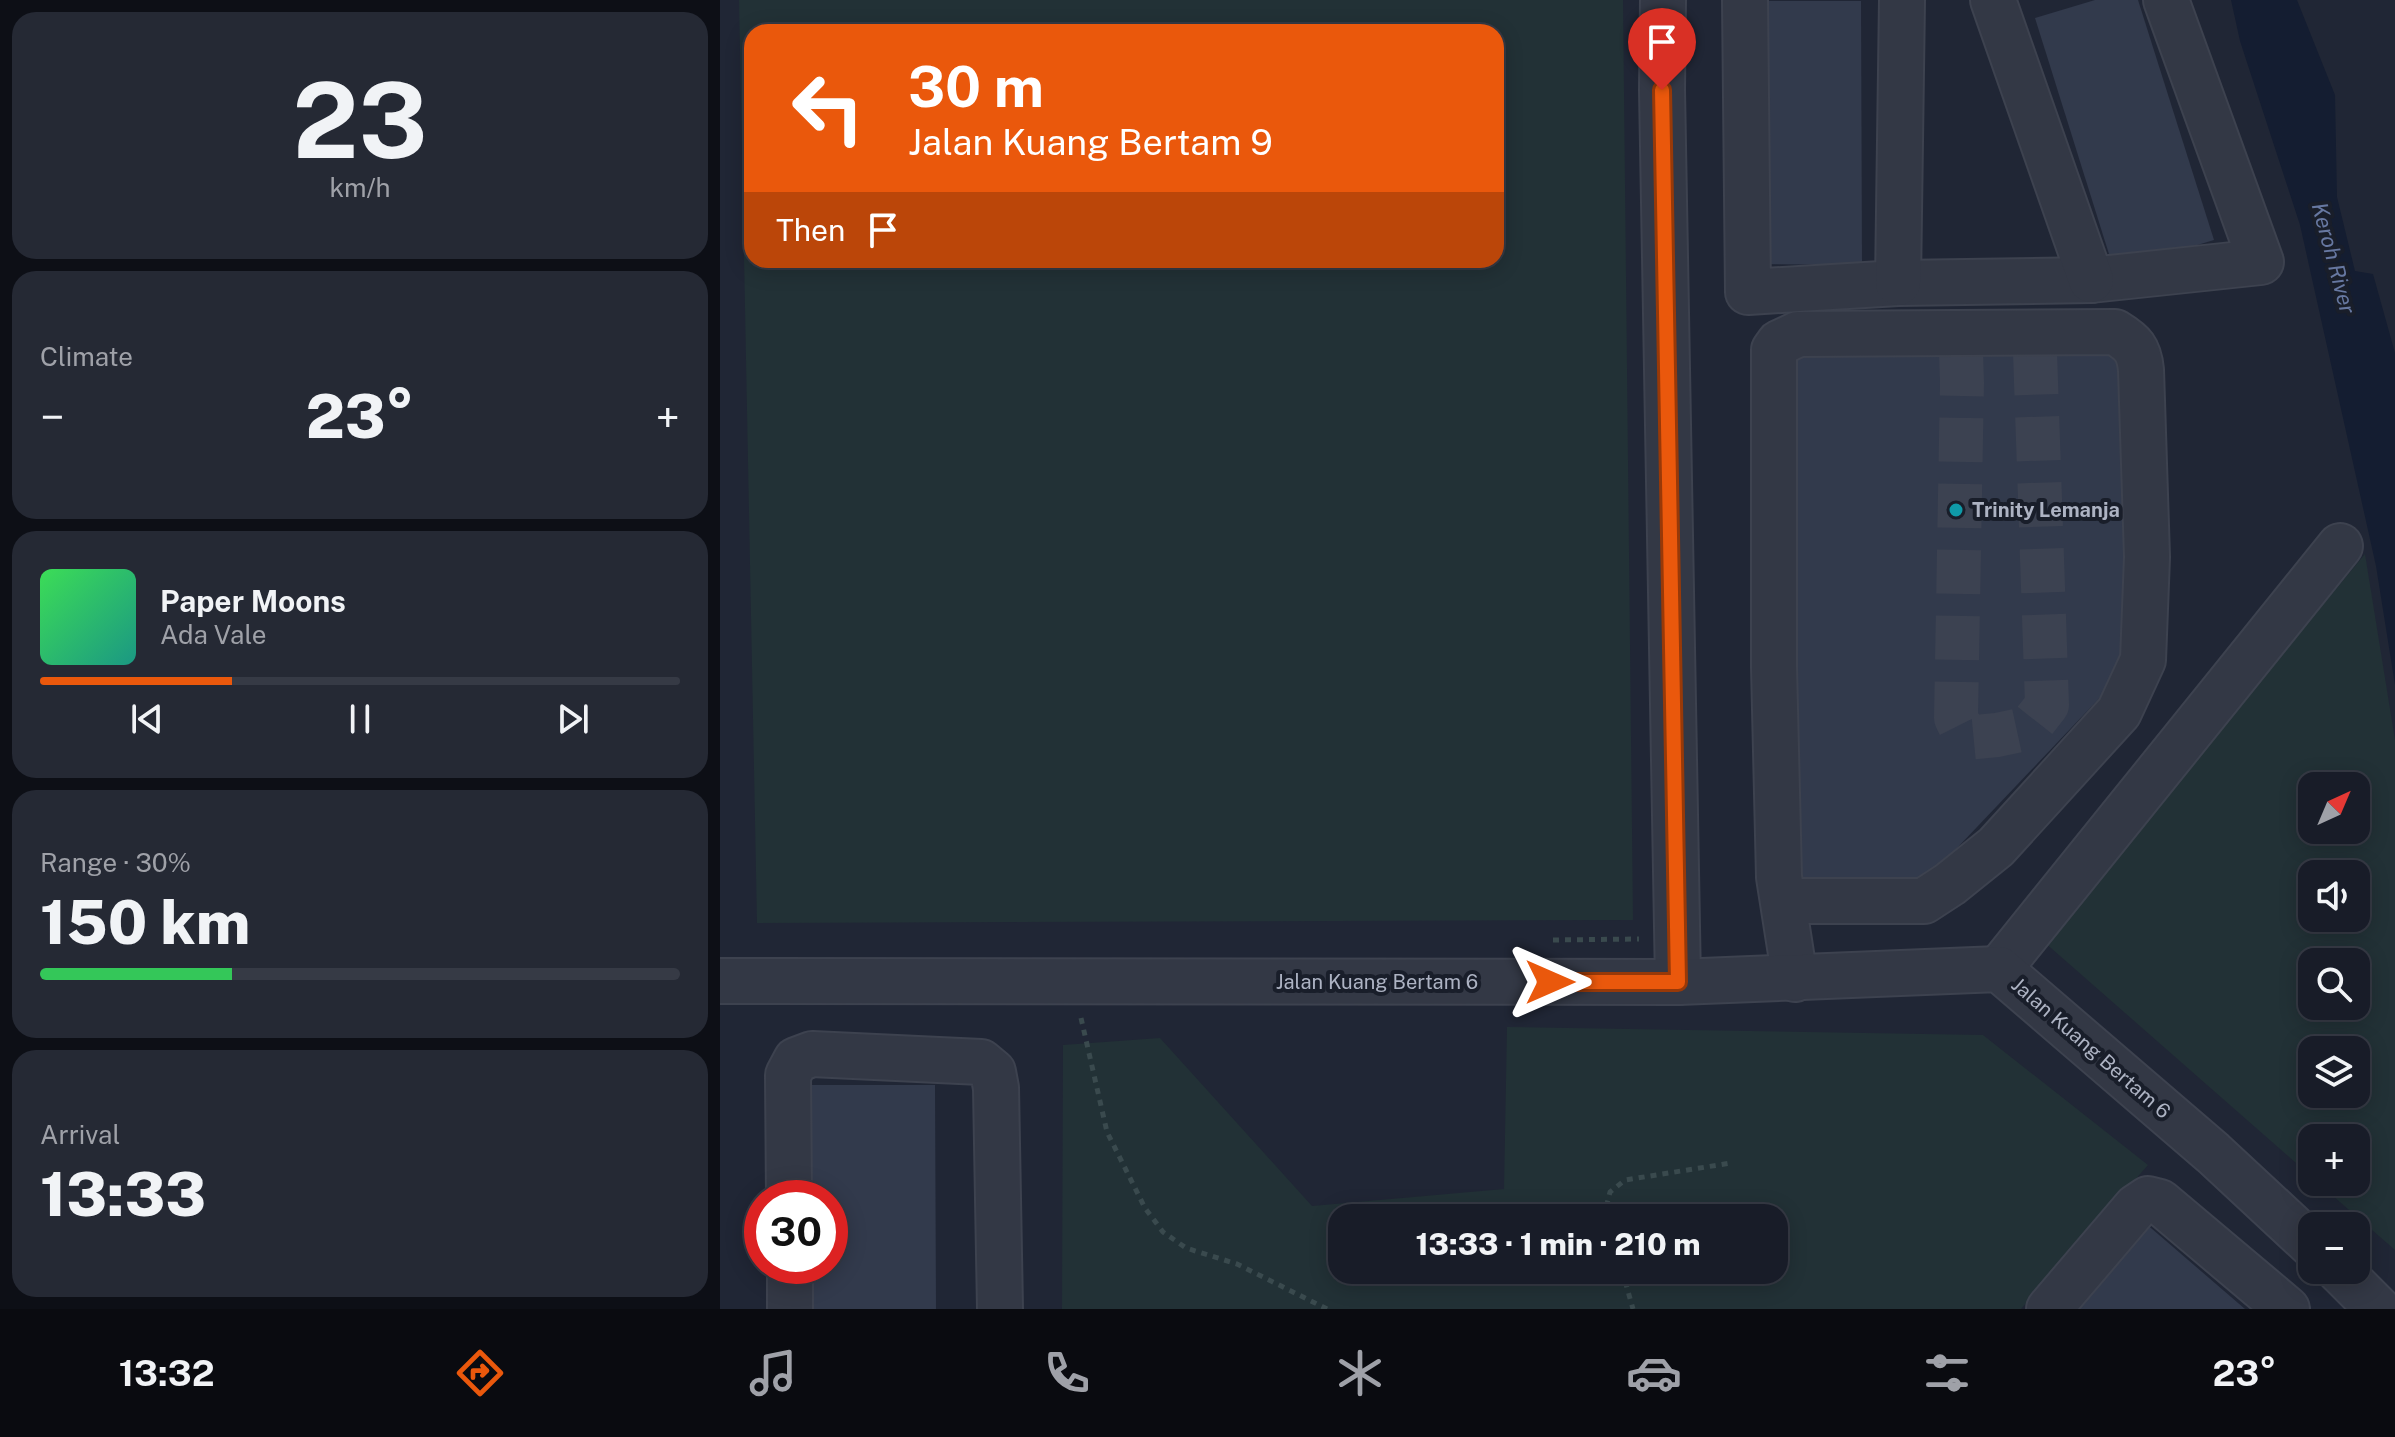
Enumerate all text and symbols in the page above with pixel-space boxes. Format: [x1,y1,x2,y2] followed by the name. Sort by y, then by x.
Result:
[1628,8,1696,90] pin
[1640,20,1684,64] icon: arrive
[908,54,1044,120] text: 30 m
[776,56,880,160] icon: left
[292,59,428,181] text: 23
[908,121,1273,163] text: Jalan Kuang Bertam 9
[329,172,391,203] text: km/h
[2307,200,2361,317] water label: Keroh River
[861,208,905,252] icon: arrive
[776,212,845,248] text: Then
[40,341,133,372] text: Climate
[306,381,414,452] text: 23°
[40,391,64,443] text: −
[656,391,680,443] text: +
[1972,498,2120,522] place label: Trinity Lemanja
[1947,501,1965,519] marker: Trinity Lemanja
[160,583,346,619] text: Paper Moons
[160,619,266,650] text: Ada Vale
[125,697,169,741] icon: previous
[338,697,382,741] icon: pause
[551,697,595,741] icon: next
[2298,772,2370,844] north arrow
[2298,772,2370,1284] map controls
[40,847,191,878] text: Range · 30%
[2298,860,2370,932] button: sound
[40,887,250,958] text: 150 km
[1508,940,1592,1024] position arrow
[2298,948,2370,1020] button: search
[1276,970,1478,994] street label: Jalan Kuang Bertam 6
[2007,973,2175,1123] street label: Jalan Kuang Bertam 6
[2298,1036,2370,1108] button: layers
[40,1119,120,1150] text: Arrival
[2298,1124,2370,1196] button: +
[40,1159,206,1230] text: 13:33
[744,1180,848,1284] speed limit sign: 30
[2298,1212,2370,1284] button: −
[1415,1226,1701,1262] text: 13:33 · 1 min · 210 m
[452,1345,508,1401] icon: directions
[745,1345,801,1401] icon: music
[1039,1345,1095,1401] icon: phone
[1332,1345,1388,1401] icon: climate
[1626,1345,1682,1401] icon: car
[1919,1345,1975,1401] icon: filters
[119,1352,215,1394] text: 13:32
[2212,1352,2276,1394] text: 23°

